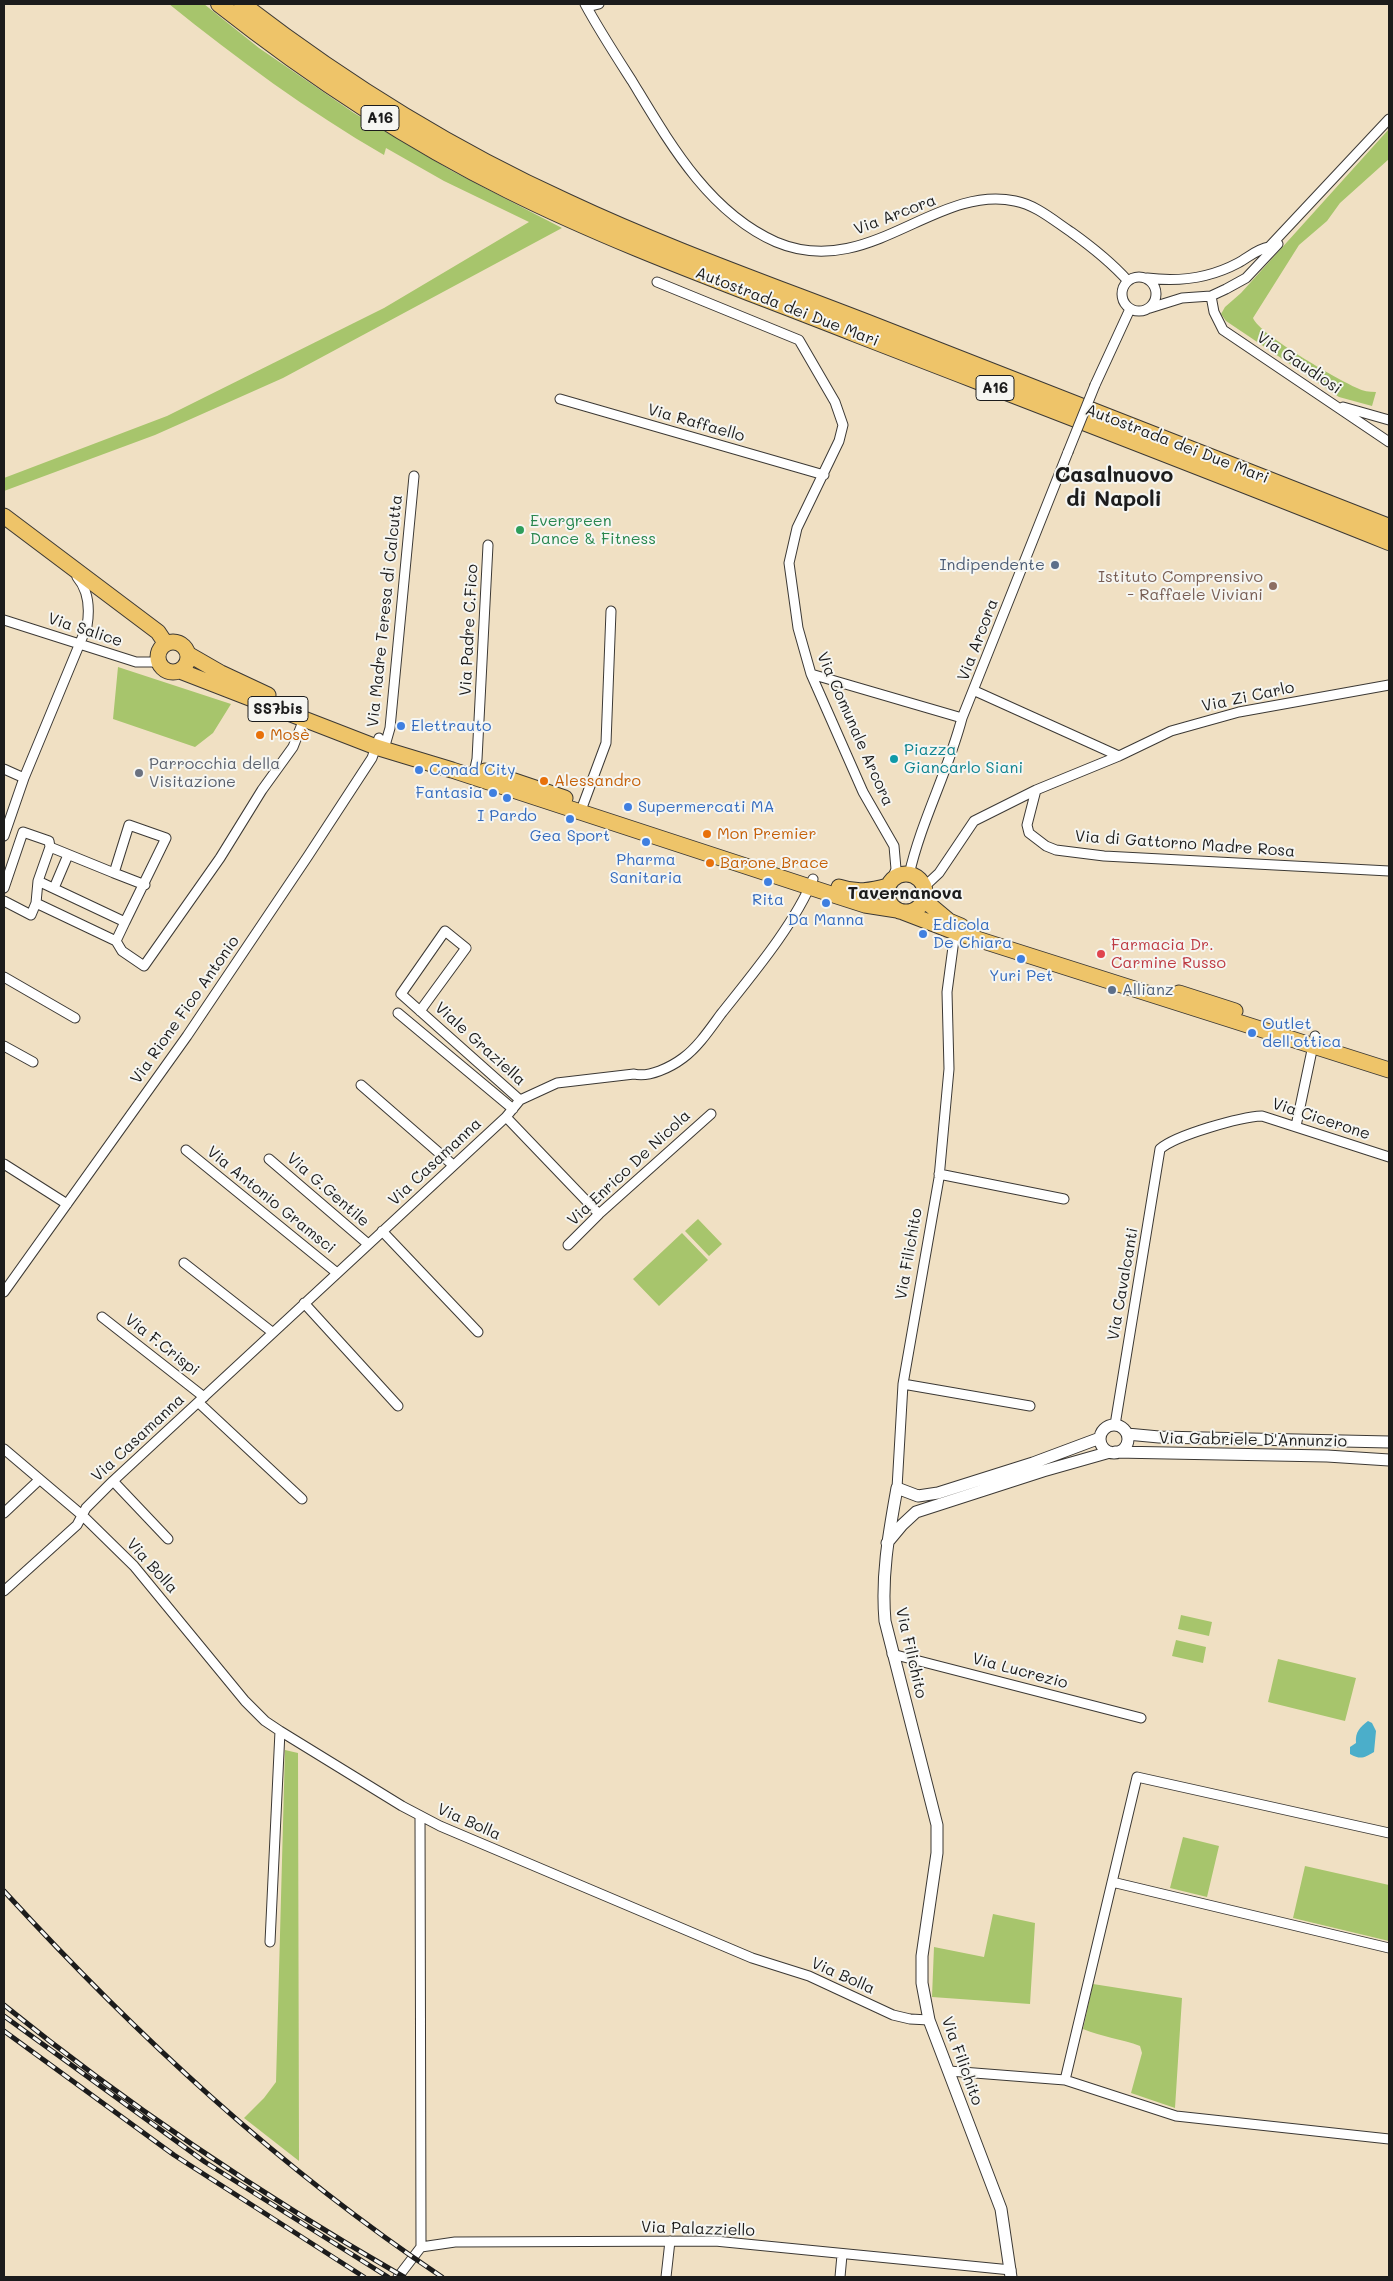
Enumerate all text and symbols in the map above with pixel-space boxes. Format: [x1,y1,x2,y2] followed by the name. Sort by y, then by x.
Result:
[361,106,399,130] road number: A16
[851,191,939,239] street label: Via Arcora
[693,263,881,351] street label: Autostrada dei Due Mari
[1253,328,1345,398] street label: Via Gaudiosi
[976,376,1014,400] road number: A16
[645,400,747,446] street label: Via Raffaello
[1083,400,1271,488] street label: Autostrada dei Due Mari
[1055,463,1173,513] district label: Casalnuovo di Napoli
[363,494,407,728] street label: Via Madre Teresa di Calcutta
[530,511,656,549] place label: Evergreen Dance & Fitness
[514,524,526,536] marker: Evergreen Dance & Fitness
[940,555,1045,575] place label: Indipendente
[1049,559,1061,571] marker: Indipendente
[456,564,482,696] street label: Via Padre C.Fico
[1098,567,1263,605] place label: Istituto Comprensivo - Raffaele Viviani
[1267,580,1279,592] marker: Istituto Comprensivo - Raffaele Viviani
[954,596,1002,684] street label: Via Arcora
[45,609,125,651] street label: Via Salice
[812,649,898,809] street label: Via Comunale Arcora
[1200,678,1296,716] street label: Via Zi Carlo
[248,696,308,722] road number: SS7bis
[411,716,491,736] place label: Elettrauto
[395,720,407,732] marker: Elettrauto
[270,725,310,745] place label: Mosè
[254,729,266,741] marker: Mosè
[904,740,1023,778] place label: Piazza Giancarlo Siani
[888,753,900,765] marker: Piazza Giancarlo Siani
[149,754,280,792] place label: Parrocchia della Visitazione
[429,760,516,780] place label: Conad City
[413,764,425,776] marker: Conad City
[133,767,145,779] marker: Parrocchia della Visitazione
[554,771,641,791] place label: Alessandro
[538,775,550,787] marker: Alessandro
[416,783,483,803] place label: Fantasia
[487,787,499,799] marker: Fantasia
[501,792,513,804] marker: I Pardo
[638,797,775,817] place label: Supermercati MA
[622,801,634,813] marker: Supermercati MA
[477,806,537,826] place label: I Pardo
[564,813,576,825] marker: Gea Sport
[717,824,817,844] place label: Mon Premier
[530,826,610,846] place label: Gea Sport
[1074,827,1296,861] street label: Via di Gattorno Madre Rosa
[701,828,713,840] marker: Mon Premier
[640,836,652,848] marker: Pharma Sanitaria
[610,850,682,888] place label: Pharma Sanitaria
[720,853,829,873] place label: Barone Brace
[704,857,716,869] marker: Barone Brace
[762,876,774,888] marker: Rita
[847,882,963,904] district label: Tavernanova
[752,890,784,910] place label: Rita
[820,897,832,909] marker: Da Manna
[788,910,864,930] place label: Da Manna
[933,915,1012,953] place label: Edicola De Chiara
[917,928,929,940] marker: Edicola De Chiara
[127,932,243,1088] street label: Via Rione Fico Antonio
[1111,935,1226,973] place label: Farmacia Dr. Carmine Russo
[1095,948,1107,960] marker: Farmacia Dr. Carmine Russo
[1015,953,1027,965] marker: Yuri Pet
[989,966,1053,986] place label: Yuri Pet
[1122,980,1174,1000] place label: Allianz
[1106,984,1118,996] marker: Allianz
[431,998,529,1090] street label: Viale Graziella
[1262,1014,1341,1052] place label: Outlet dell'ottica
[1246,1027,1258,1039] marker: Outlet dell'ottica
[1269,1094,1373,1144] street label: Via Cicerone
[564,1106,694,1230] street label: Via Enrico De Nicola
[385,1114,485,1210] street label: Via Casamanna
[203,1142,339,1258] street label: Via Antonio Gramsci
[283,1149,373,1231] street label: Via G.Gentile
[891,1207,927,1301] street label: Via Filichito
[1104,1226,1142,1342] street label: Via Cavalcanti
[121,1310,203,1380] street label: Via F.Crispi
[88,1390,188,1486] street label: Via Casamanna
[1159,1429,1347,1451] street label: Via Gabriele D'Annunzio
[122,1534,182,1598] street label: Via Bolla
[891,1606,931,1700] street label: Via Filichito
[970,1649,1070,1693] street label: Via Lucrezio
[434,1799,504,1845] street label: Via Bolla
[808,1953,878,1999] street label: Via Bolla
[937,2014,987,2108] street label: Via Filichito
[641,2217,755,2241] street label: Via Palazziello

